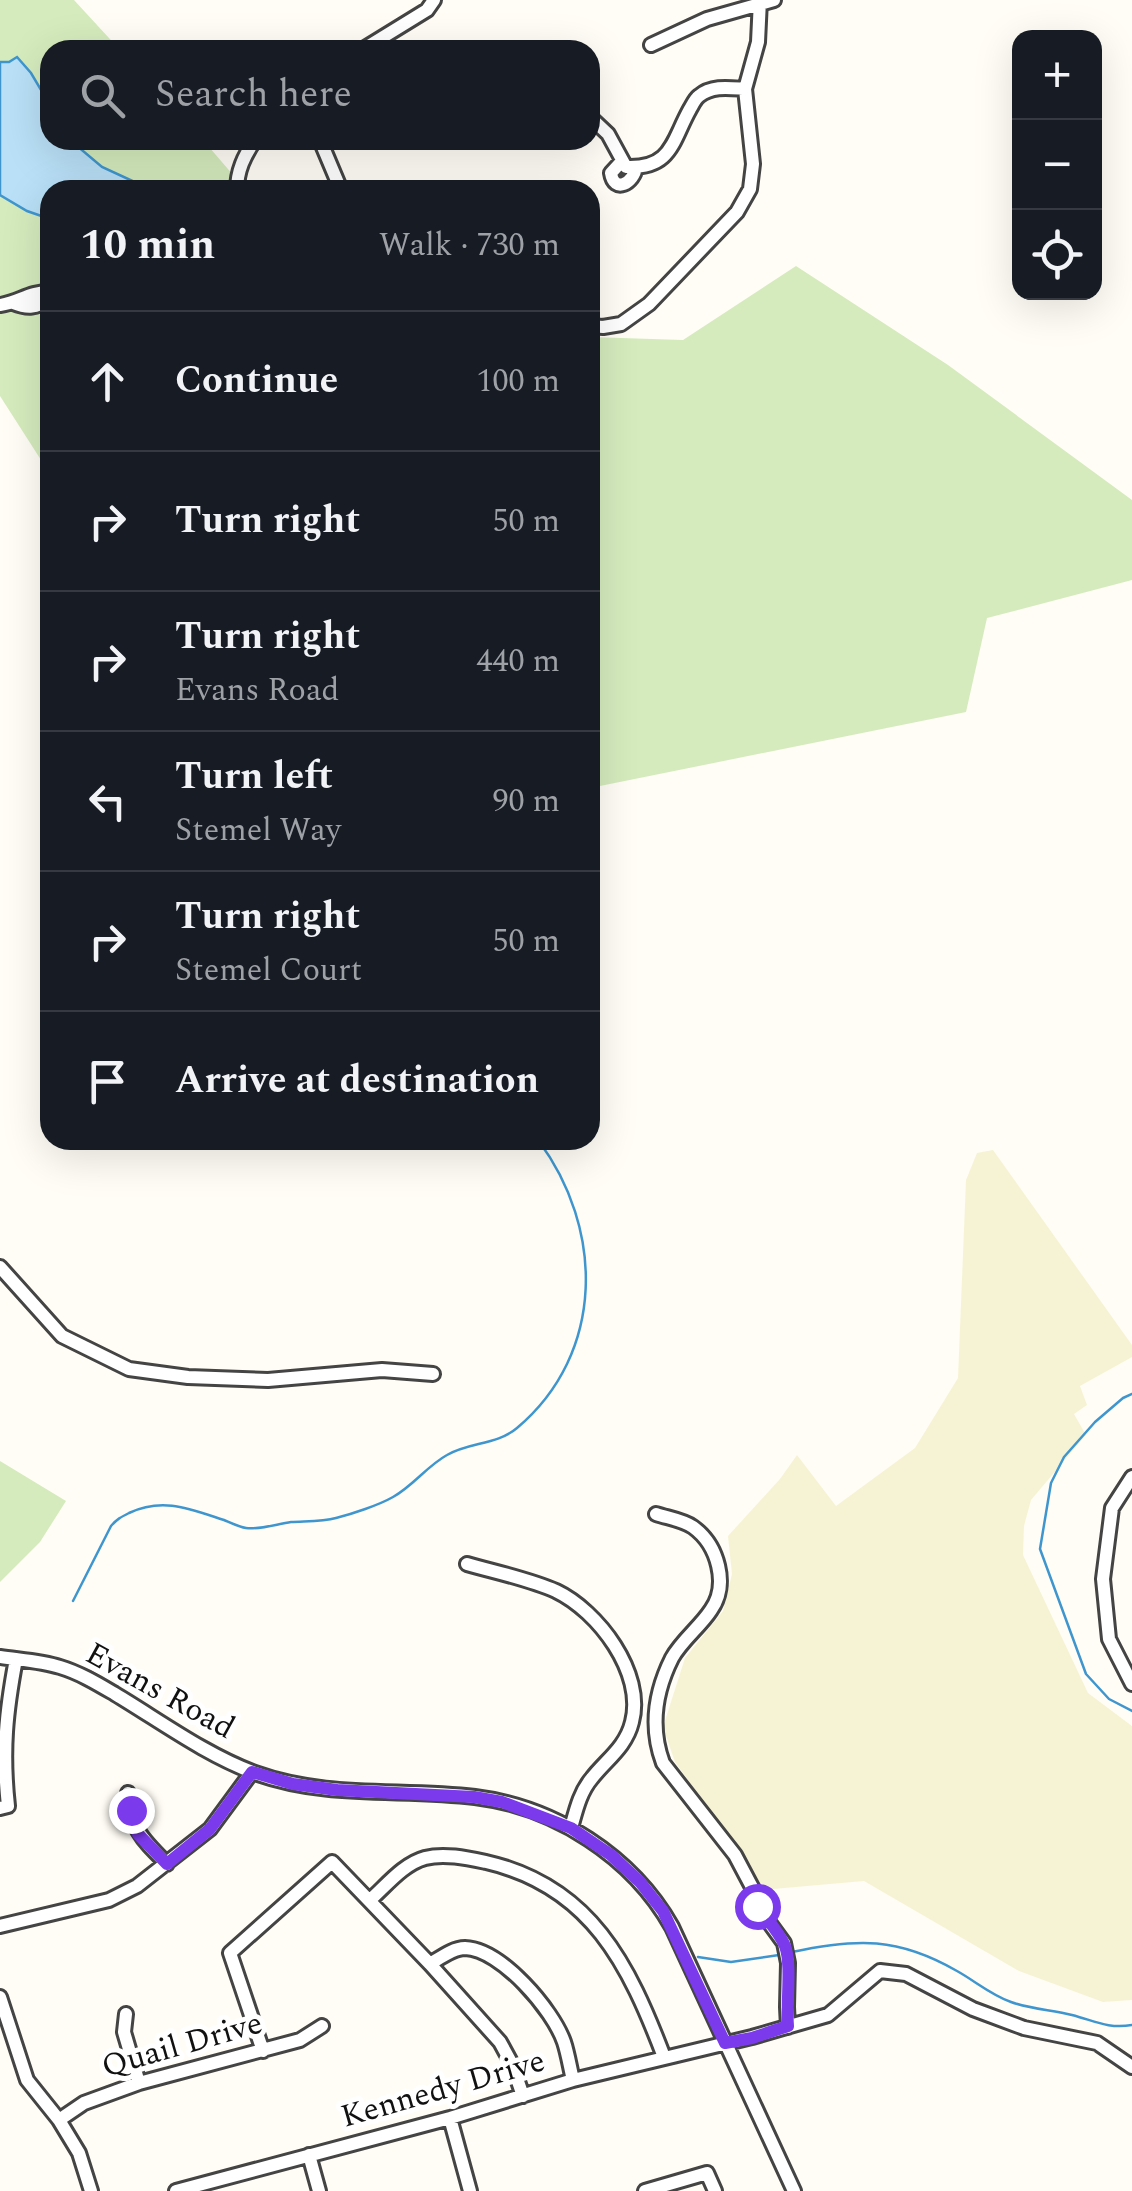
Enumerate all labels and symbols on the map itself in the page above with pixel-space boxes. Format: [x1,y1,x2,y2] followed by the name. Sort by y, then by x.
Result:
[76,1630,244,1752] street label: Evans Road
[109,1788,155,1834] route end
[735,1884,781,1930] route start
[96,1999,268,2091] street label: Quail Drive
[335,2036,551,2142] street label: Kennedy Drive

